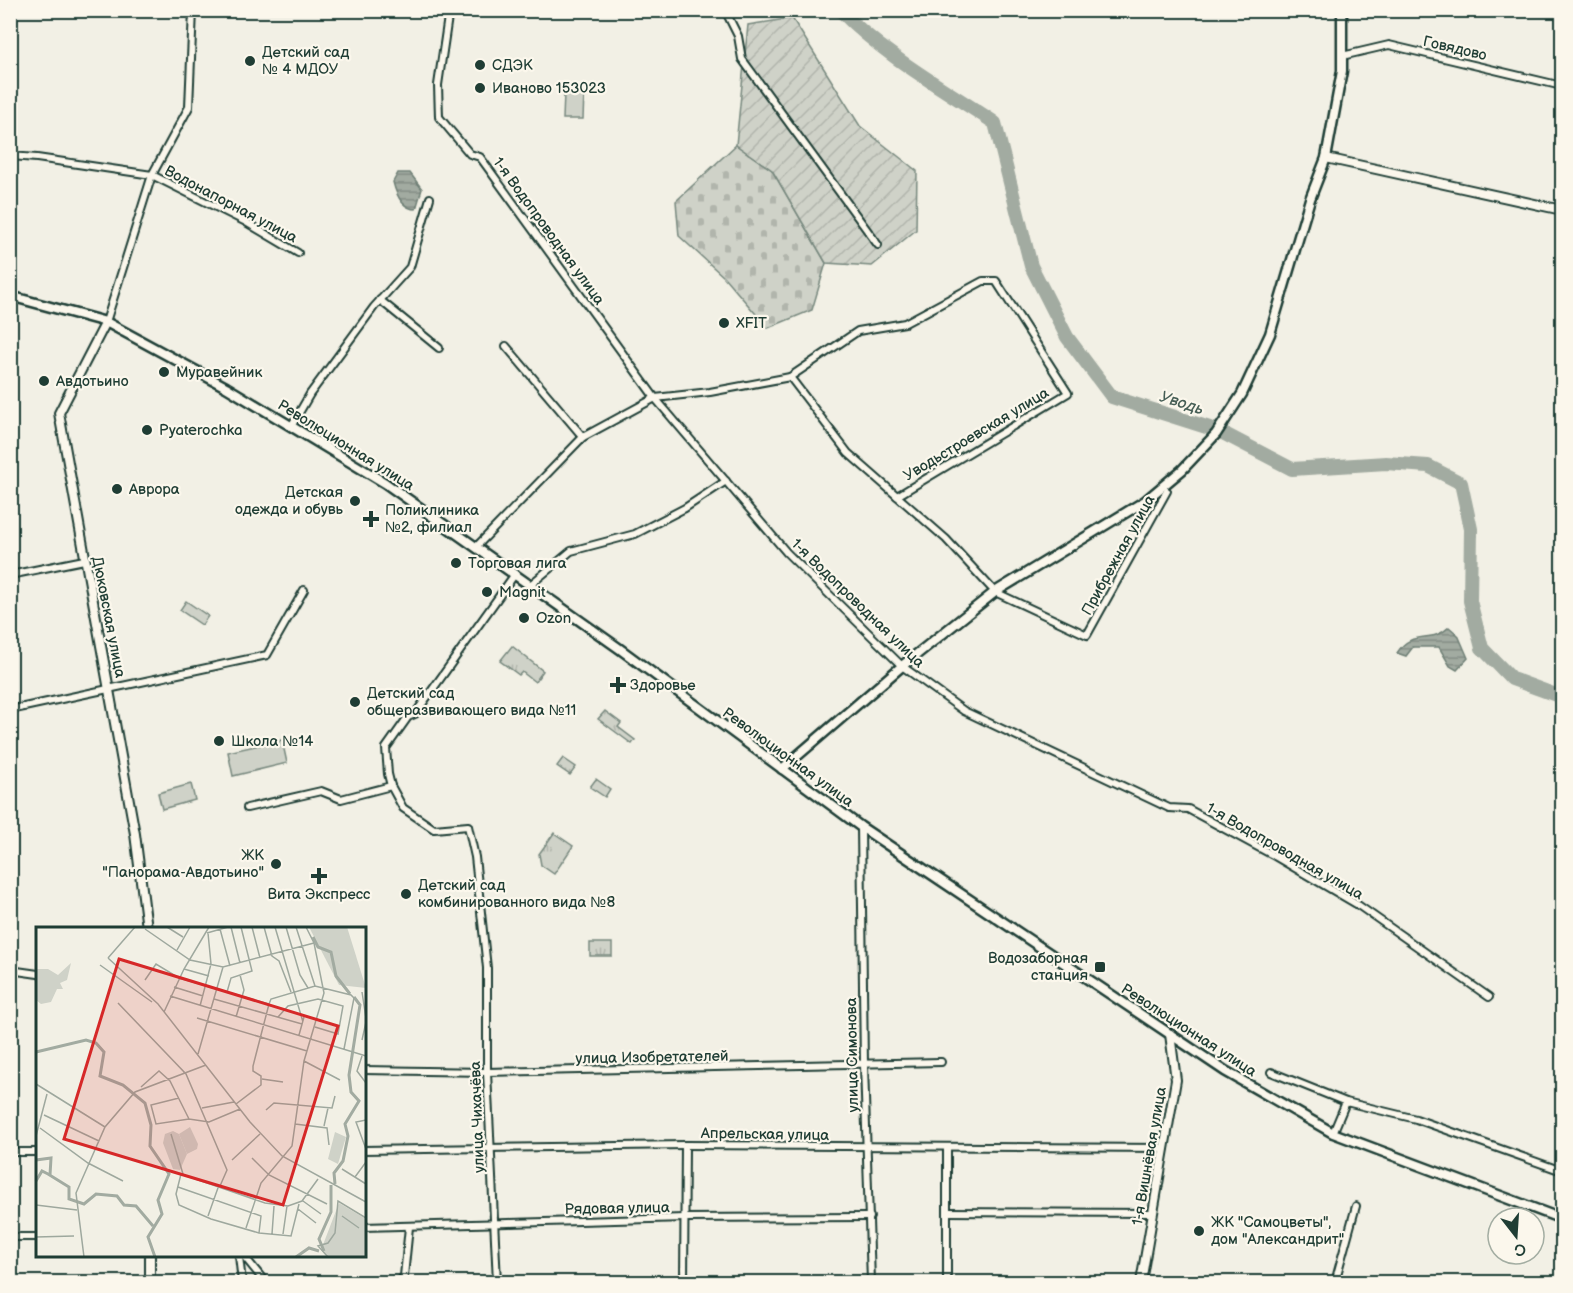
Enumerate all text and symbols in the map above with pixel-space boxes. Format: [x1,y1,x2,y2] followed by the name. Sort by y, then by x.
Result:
[1421,32,1489,65] street label: Говядово
[262,43,349,79] place label: Детский сад № 4 МДОУ
[243,54,257,68] marker: Детский сад № 4 МДОУ
[492,56,533,75] place label: СДЭК
[473,58,487,72] marker: СДЭК
[492,79,606,98] place label: Иваново 153023
[473,81,487,95] marker: Иваново 153023
[489,154,609,309] street label: 1-я Водопроводная улица
[161,161,300,248] street label: Водонапорная улица
[735,314,767,333] place label: XFIT
[717,316,731,330] marker: XFIT
[176,363,262,382] place label: Муравейник
[157,365,171,379] marker: Муравейник
[55,372,129,391] place label: Авдотьино
[37,374,51,388] marker: Авдотьино
[900,383,1053,485] street label: Уводьстроевская улица
[1157,387,1206,419] water label: Уводь
[274,396,418,495] street label: Революционная улица
[159,421,242,440] place label: Pyaterochka
[140,423,154,437] marker: Pyaterochka
[128,480,180,499] place label: Аврора
[110,482,124,496] marker: Аврора
[235,483,344,519] place label: Детская одежда и обувь
[1077,492,1159,619] street label: Прибрежная улица
[348,494,362,508] marker: Детская одежда и обувь
[385,501,479,537] place label: Поликлиника №2, филиал
[362,510,380,528] marker: Поликлиника №2, филиал
[787,535,928,672] street label: 1-я Водопроводная улица
[468,554,567,573] place label: Торговая лига
[87,555,130,679] street label: Дюковская улица
[449,556,463,570] marker: Торговая лига
[499,583,546,602] place label: Magnit
[480,585,494,599] marker: Magnit
[536,609,571,628] place label: Ozon
[517,611,531,625] marker: Ozon
[630,676,696,695] place label: Здоровье
[611,678,625,692] marker: Здоровье
[367,684,576,720] place label: Детский сад общеразвивающего вида №11
[348,695,362,709] marker: Детский сад общеразвивающего вида №11
[718,703,857,812] street label: Революционная улица
[231,732,313,751] place label: Школа №14
[212,734,226,748] marker: Школа №14
[1203,799,1367,904] street label: 1-я Водопроводная улица
[102,846,264,882] place label: ЖК "Панорама-Авдотьино"
[269,857,283,871] marker: ЖК "Панорама-Авдотьино"
[312,869,326,883] marker: Вита Экспресс
[418,876,615,912] place label: Детский сад комбинированного вида №8
[268,885,371,904] place label: Вита Экспресс
[399,887,413,901] marker: Детский сад комбинированного вида №8
[36,927,366,1257] inset map
[988,949,1088,985] place label: Водозаборная станция
[1093,960,1107,974] marker: Водозаборная станция
[1117,979,1260,1081] street label: Революционная улица
[842,997,863,1113] street label: улица Симонова
[575,1047,729,1068] street label: улица Изобретателей
[466,1061,489,1173] street label: улица Чихачёва
[1128,1085,1171,1227] street label: 1-я Вишнёвая улица
[700,1124,829,1145] street label: Апрельская улица
[564,1198,670,1219] street label: Рядовая улица
[1486,1206,1546,1266] north arrow
[1211,1213,1344,1249] place label: ЖК "Самоцветы", дом "Александрит"
[1192,1224,1206,1238] marker: ЖК "Самоцветы", дом "Александрит"
[1512,1238,1528,1260] text: С

